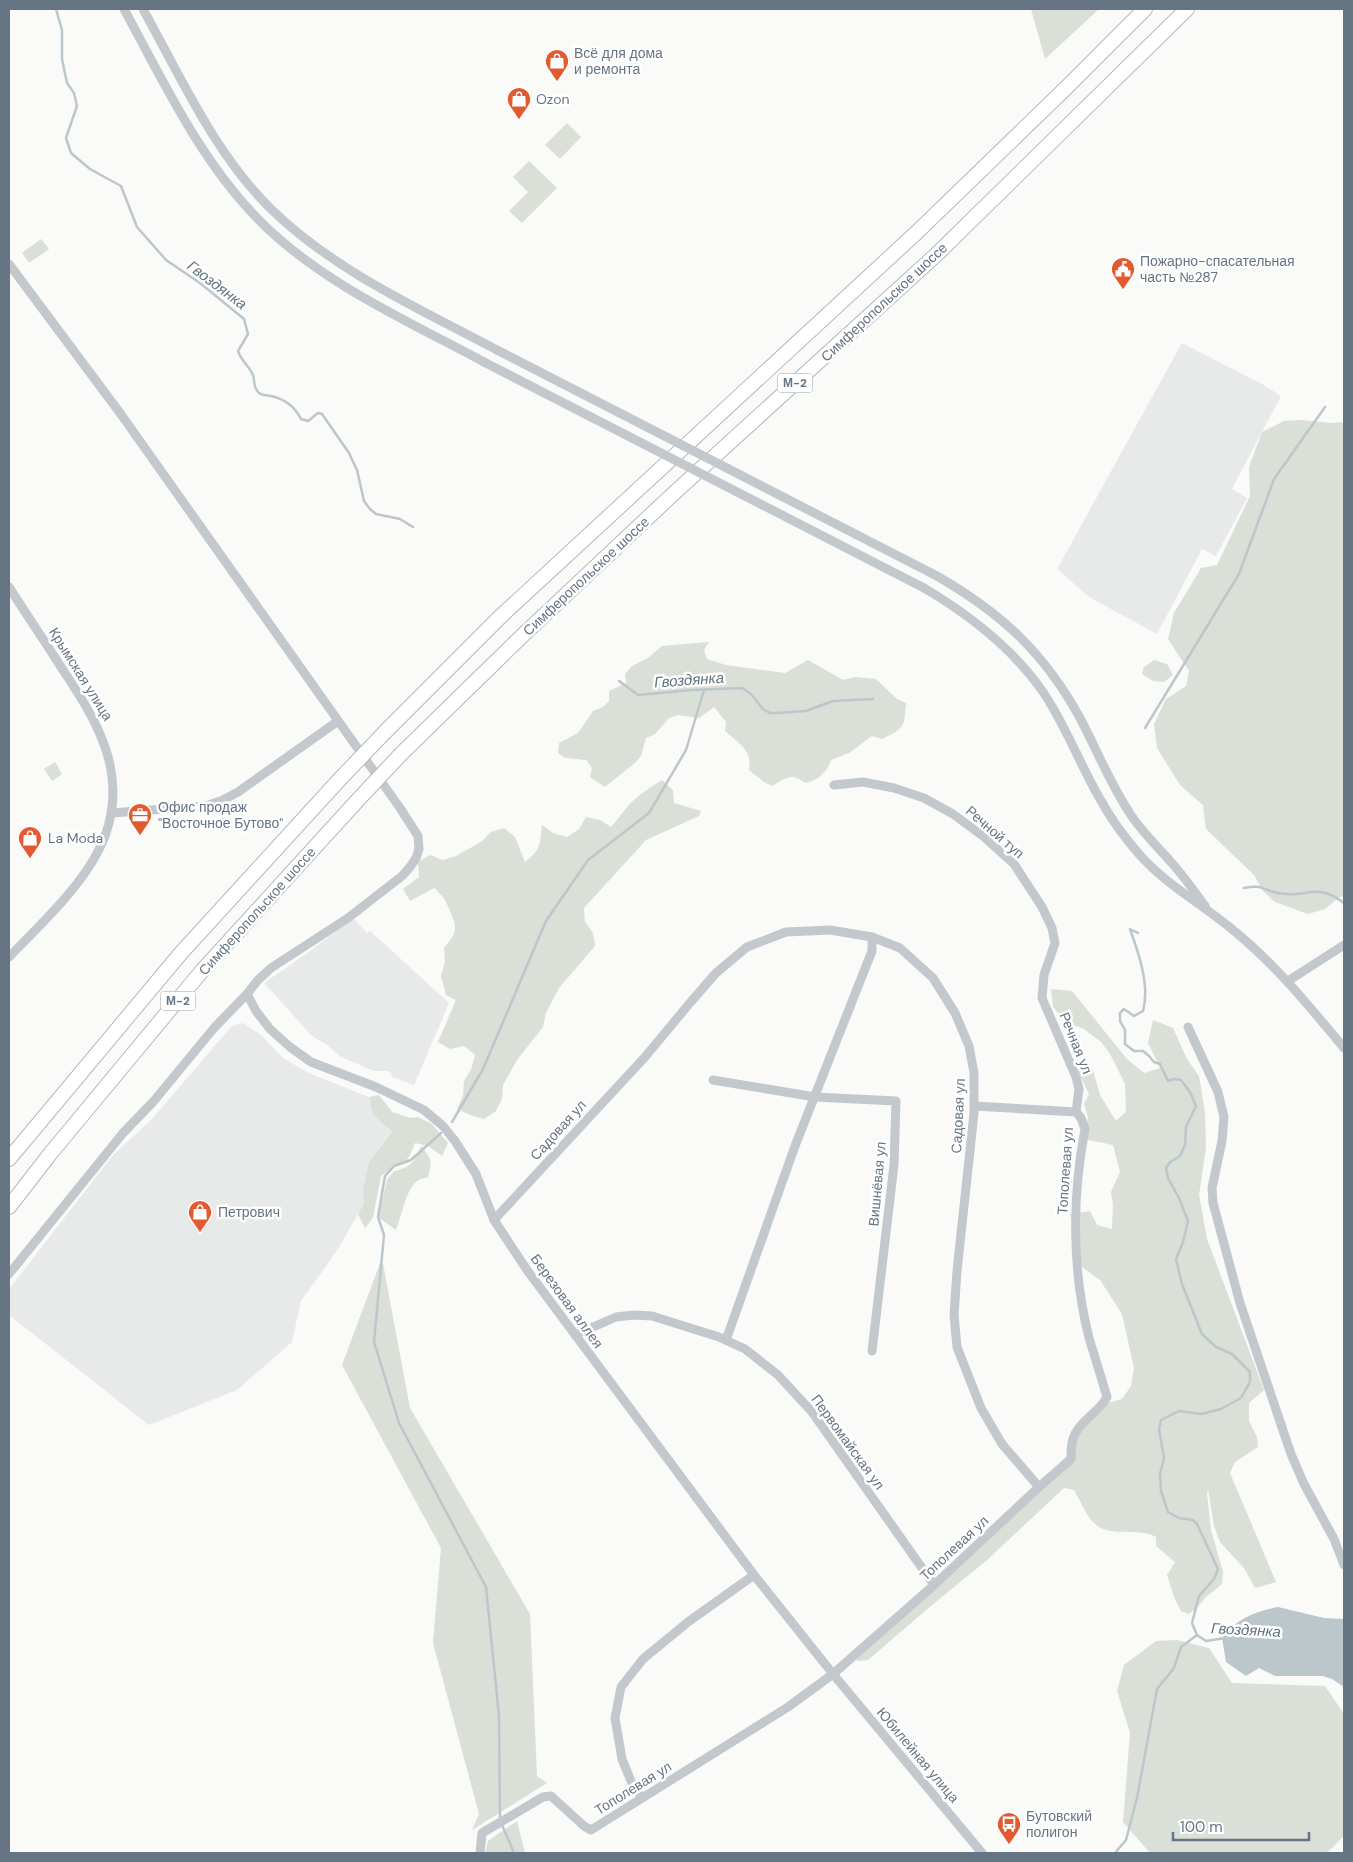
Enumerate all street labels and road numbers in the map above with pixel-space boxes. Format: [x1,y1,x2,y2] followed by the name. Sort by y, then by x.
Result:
[817,239,951,365] street label: Симферопольское шоссе
[778,373,812,392] road number: М-2
[519,513,653,639] street label: Симферопольское шоссе
[45,624,117,724] street label: Крымская улица
[962,802,1028,862] street label: Речной туп
[195,843,319,979] street label: Симферопольское шоссе
[160,991,196,1010] road number: М-2
[1055,1009,1097,1077] street label: Речная ул
[947,1078,969,1154] street label: Садовая ул
[526,1096,590,1164] street label: Садовая ул
[1053,1127,1077,1215] street label: Тополевая ул
[864,1141,890,1227] street label: Вишнёвая ул
[527,1250,607,1352] street label: Березовая аллея
[807,1391,889,1493] street label: Первомайская ул
[916,1512,992,1584] street label: Тополевая ул
[873,1704,963,1807] street label: Юбилейная улица
[591,1757,675,1819] street label: Тополевая ул

